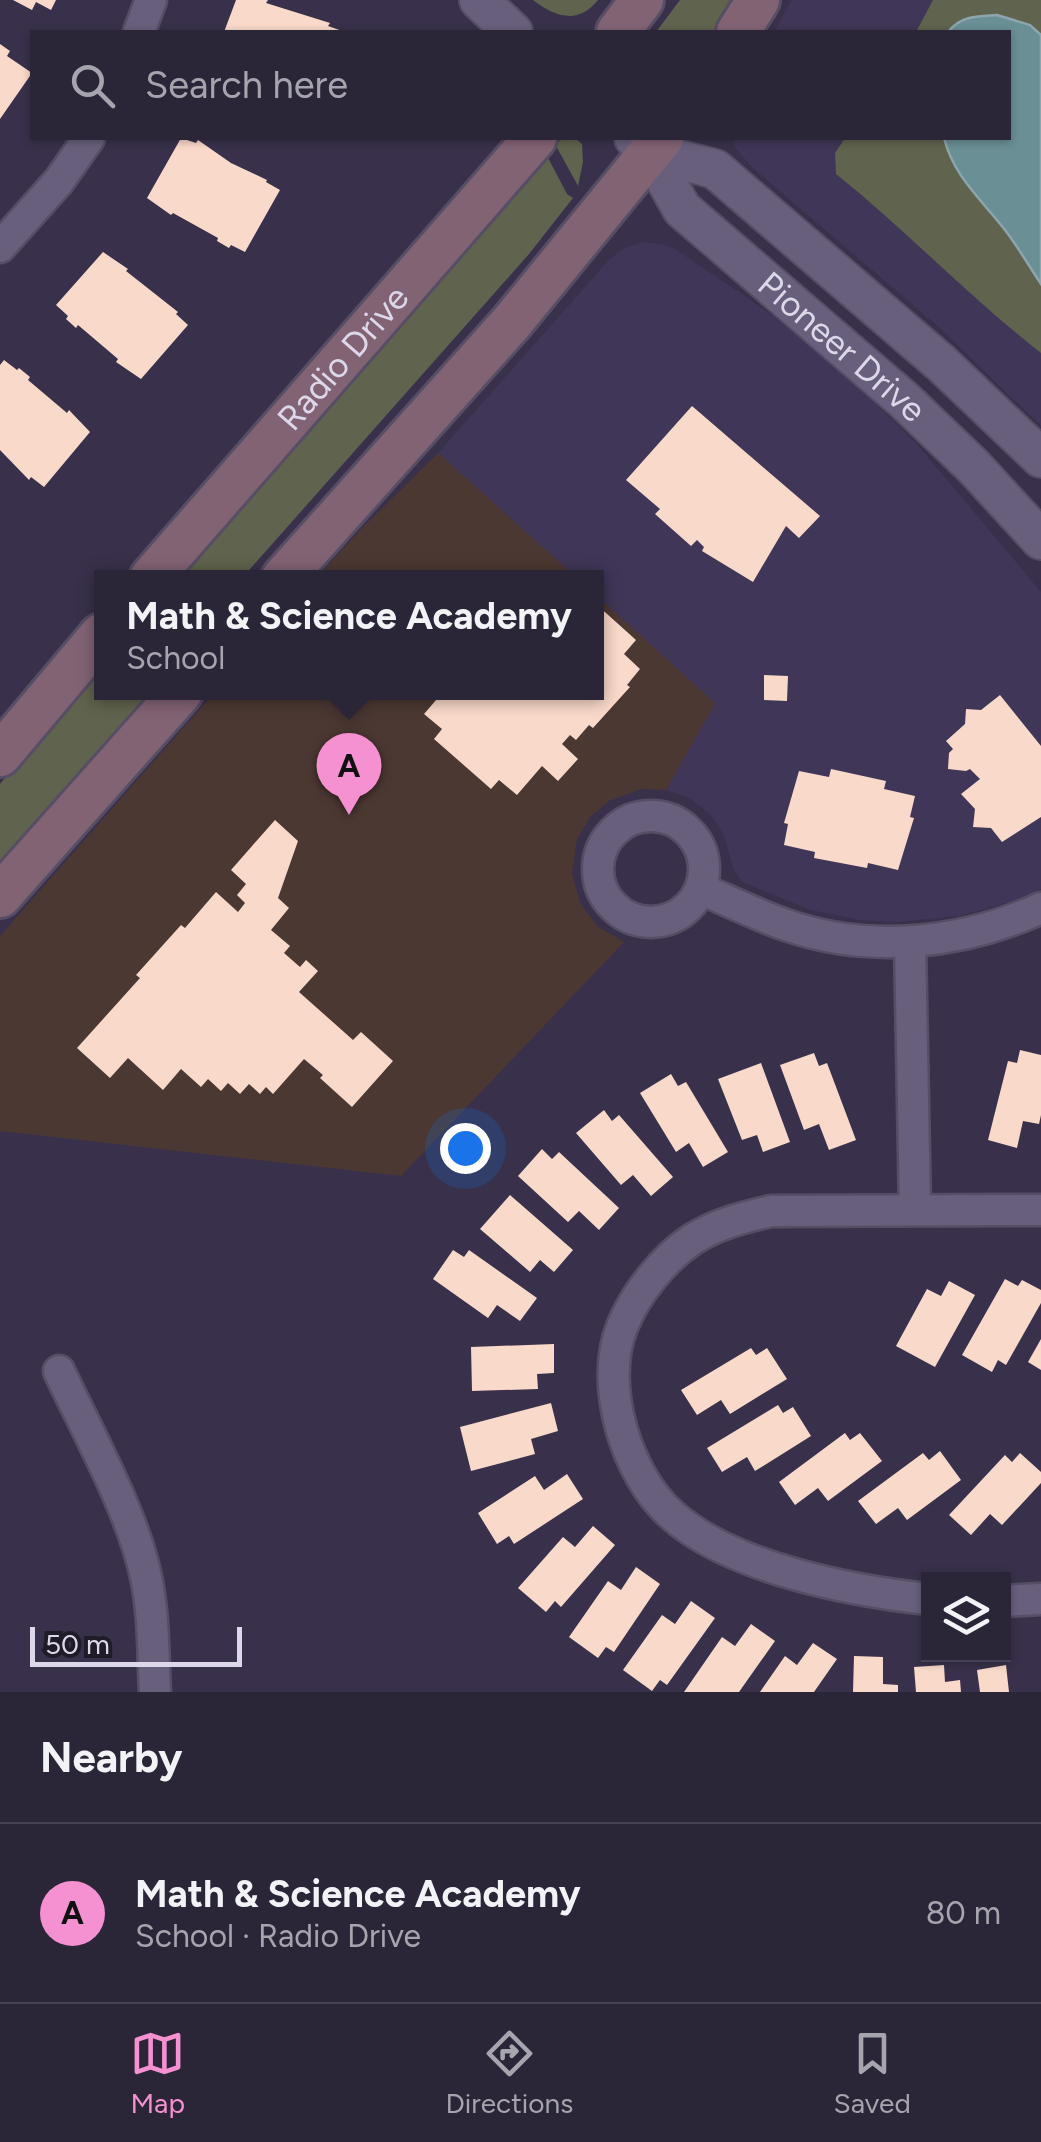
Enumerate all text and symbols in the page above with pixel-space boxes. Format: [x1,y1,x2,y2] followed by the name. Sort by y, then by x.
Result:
[30,30,1011,140] search box
[65,58,120,113] icon: search
[145,62,348,108] text: Search here
[750,263,935,431] street label: Pioneer Drive
[269,277,417,439] street label: Radio Drive
[94,570,604,700] popup
[126,593,572,639] text: Math & Science Academy
[126,639,225,677] text: School
[316,732,382,815] pin: A
[440,1123,491,1174] your location
[921,1572,1011,1662] map controls
[921,1572,1011,1662] button: layers
[30,1622,242,1666] scale bar
[45,1627,110,1661] text: 50 m
[40,1732,182,1783] text: Nearby
[135,1871,581,1917] text: Math & Science Academy
[61,1894,84,1932] text: A
[926,1894,1001,1932] text: 80 m
[135,1917,421,1955] text: School · Radio Drive
[130,2026,185,2120] tab: Map
[446,2026,573,2120] tab: Directions
[834,2026,911,2120] tab: Saved

